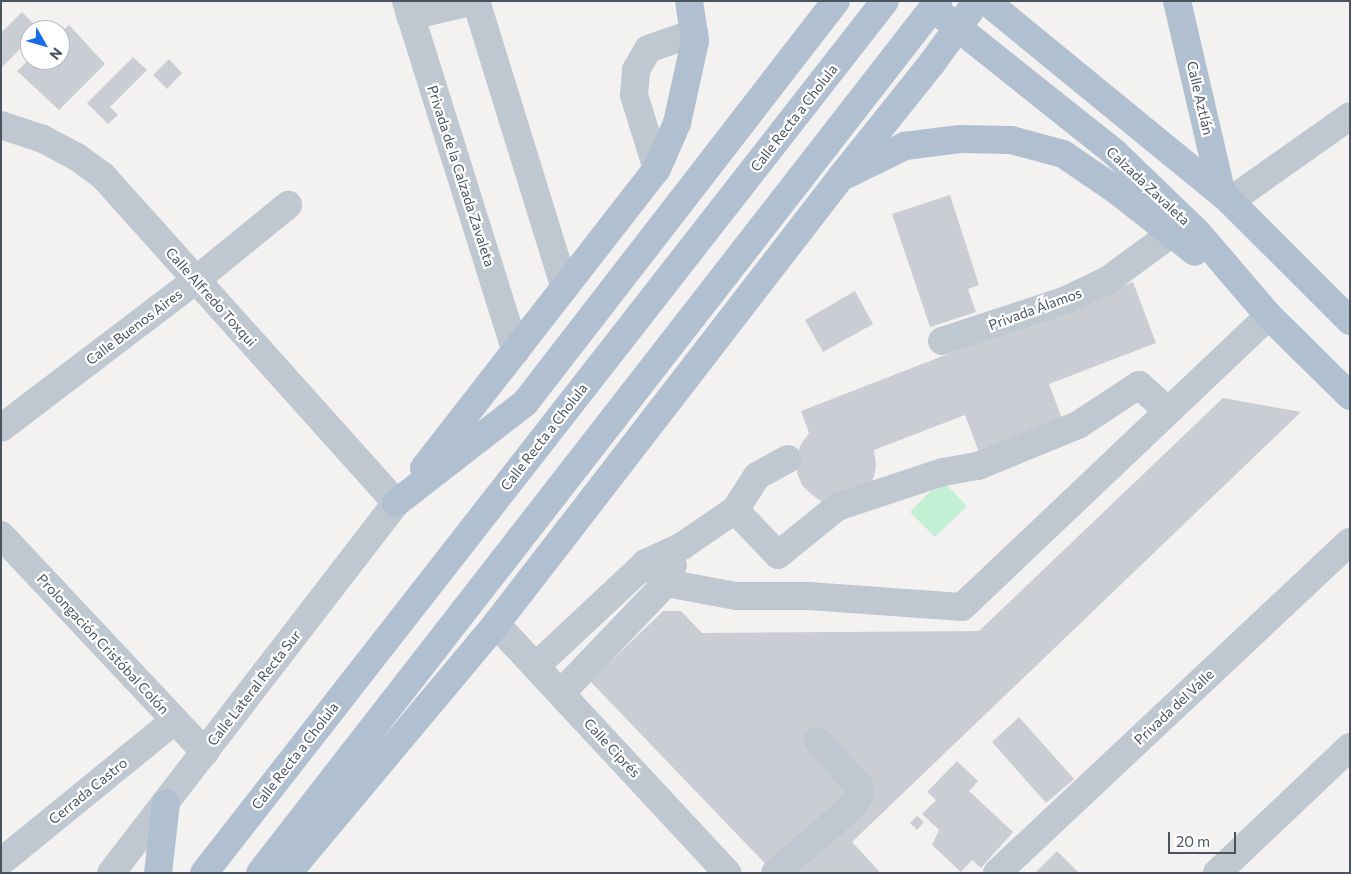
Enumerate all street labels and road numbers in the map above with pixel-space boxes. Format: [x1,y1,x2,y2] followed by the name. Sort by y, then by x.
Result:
[1183,59,1217,137] street label: Calle Aztlán
[747,61,841,175] street label: Calle Recta a Cholula
[424,83,498,269] street label: Privada de la Calzada Zavaleta
[1103,143,1193,229] street label: Calzada Zavaleta
[162,244,260,350] street label: Calle Alfredo Toxqui
[986,284,1084,334] street label: Privada Álamos
[83,285,185,369] street label: Calle Buenos Aires
[497,380,591,494] street label: Calle Recta a Cholula
[34,570,172,718] street label: Prolongación Cristóbal Colón
[204,627,304,749] street label: Calle Lateral Recta Sur
[1131,666,1217,748] street label: Privada del Valle
[248,699,342,813] street label: Calle Recta a Cholula
[580,715,644,781] street label: Calle Ciprés
[45,754,131,828] street label: Cerrada Castro

